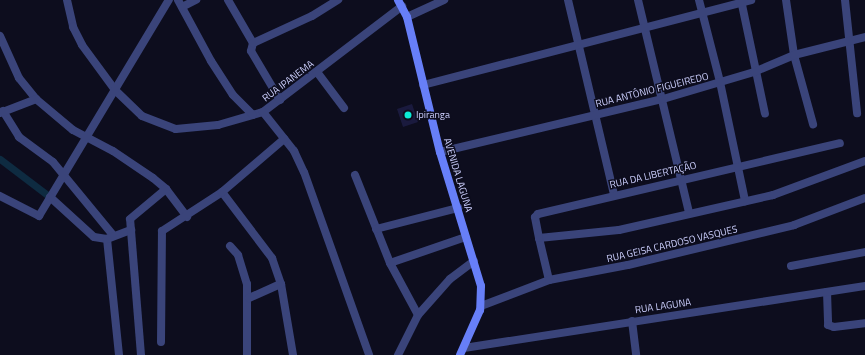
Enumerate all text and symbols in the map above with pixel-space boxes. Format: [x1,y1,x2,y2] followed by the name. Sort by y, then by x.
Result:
[260,58,316,104] street label: RUA IPANEMA
[594,70,710,110] street label: RUA ANTÔNIO FIGUEIREDO
[416,109,450,121] place label: Ipiranga
[403,110,413,120] marker: Ipiranga
[441,137,475,213] street label: AVENIDA LAGUNA
[608,159,698,191] street label: RUA DA LIBERTAÇÃO
[605,223,739,265] street label: RUA GEISA CARDOSO VASQUES
[634,296,692,316] street label: RUA LAGUNA

